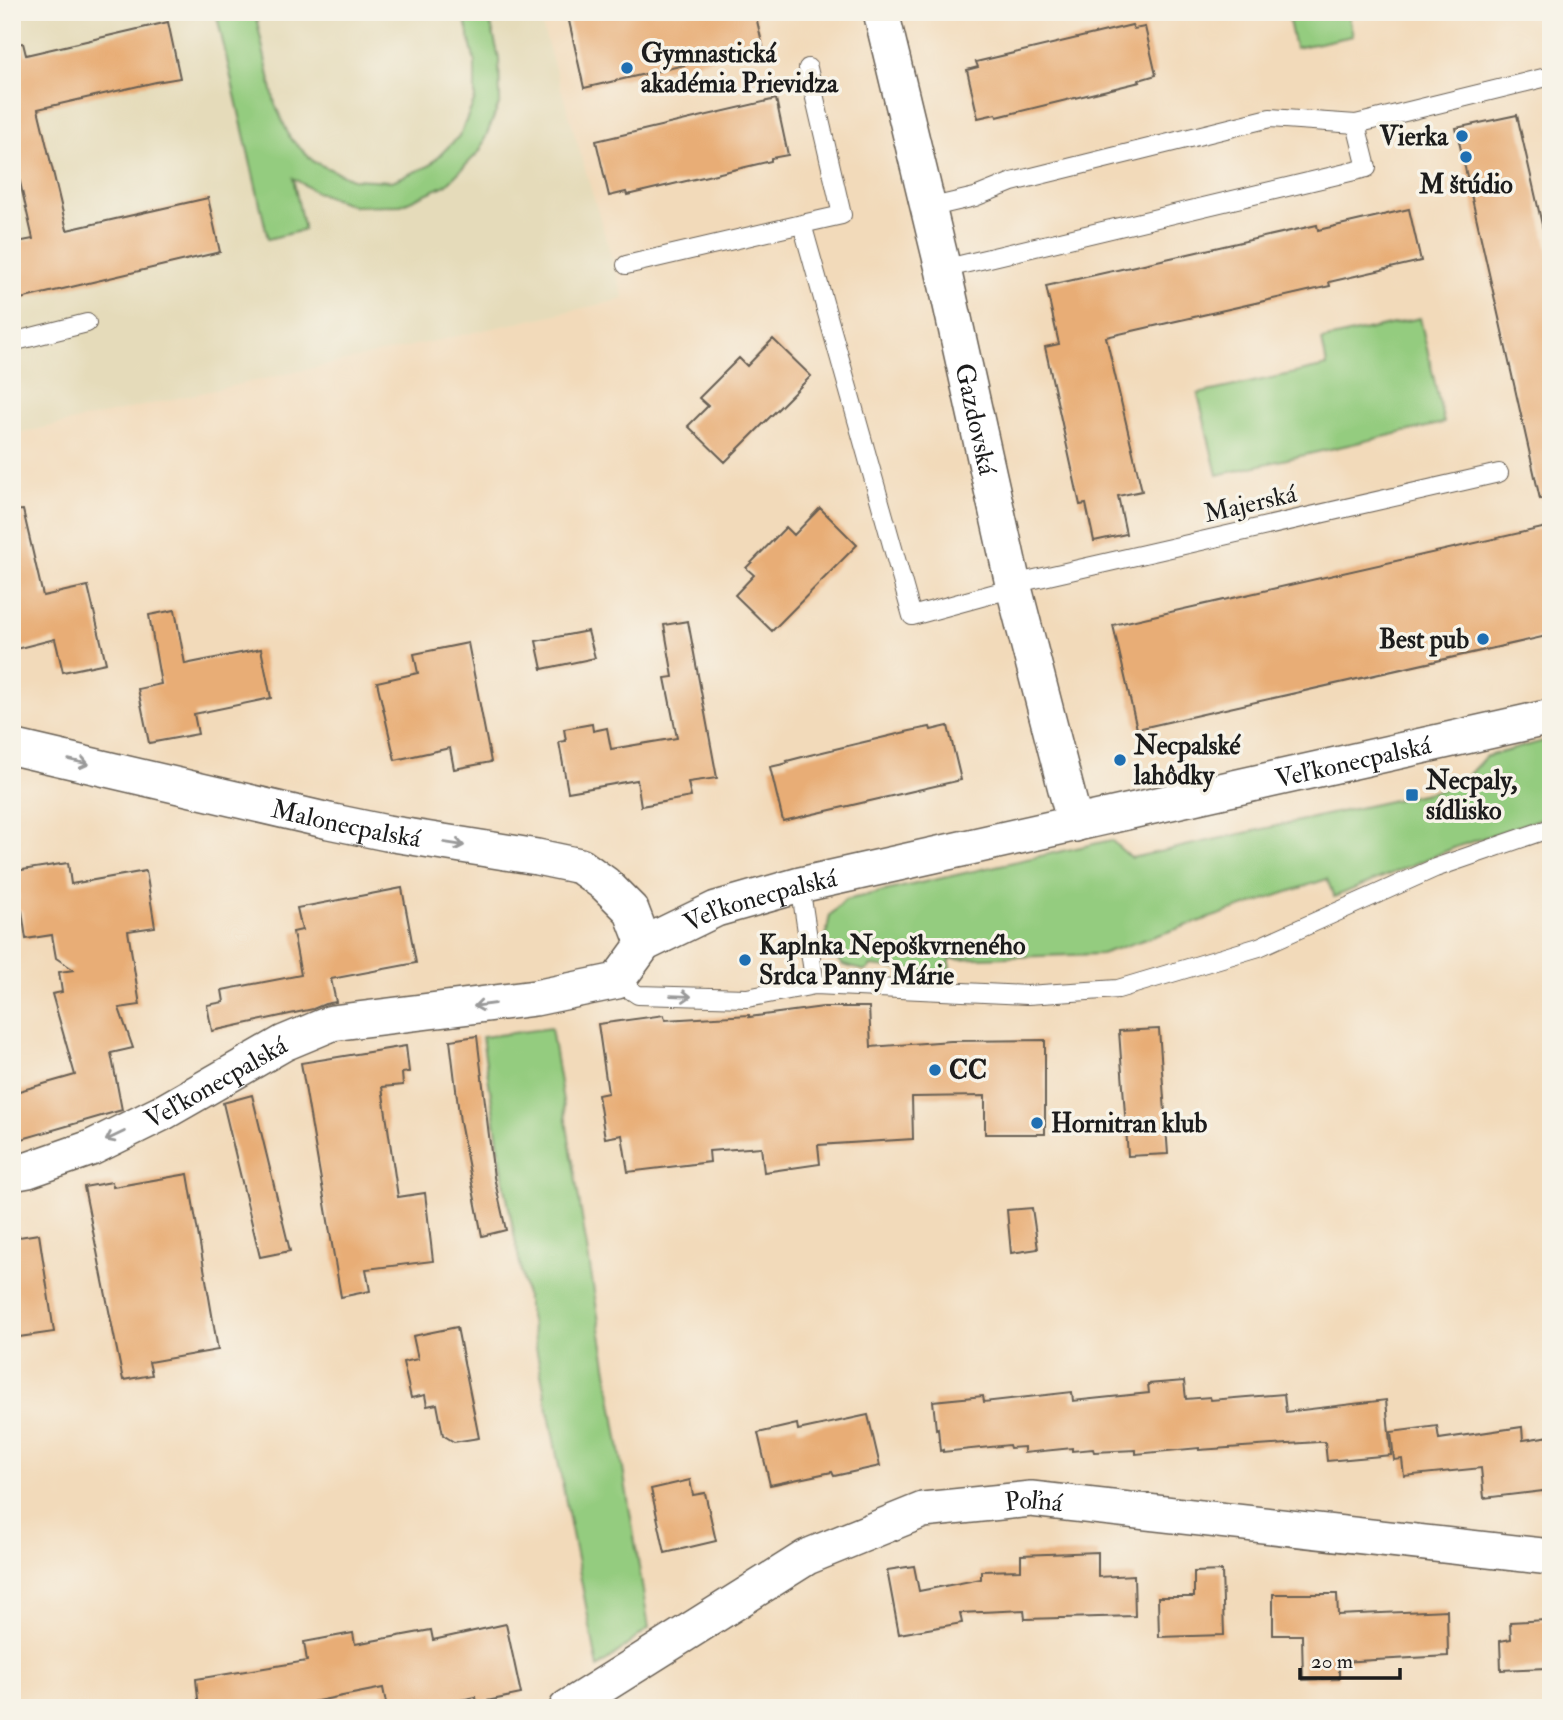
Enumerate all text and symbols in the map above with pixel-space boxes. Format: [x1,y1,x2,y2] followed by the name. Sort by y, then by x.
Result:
[641,38,839,100] place label: Gymnastická akadémia Prievidza
[619,60,635,76] marker: Gymnastická akadémia Prievidza
[1379,121,1449,153] place label: Vierka
[1454,128,1470,144] marker: Vierka
[1458,149,1474,165] marker: M štúdio
[1418,169,1513,201] place label: M štúdio
[947,360,1003,478] street label: Gazdovská
[1201,478,1300,530] street label: Majerská
[1379,624,1469,657] place label: Best pub
[1475,631,1491,647] marker: Best pub
[1272,729,1435,795] street label: Veľkonecpalská
[1133,730,1242,793] place label: Necpalské lahôdky
[1112,752,1128,768] marker: Necpalské lahôdky
[67,756,90,770] one-way arrow
[1425,765,1517,827] place label: Necpaly, sídlisko
[1404,787,1420,803] marker: Necpaly, sídlisko
[268,793,423,855] street label: Malonecpalská
[442,838,465,851] one-way arrow
[678,862,840,939] street label: Veľkonecpalská
[759,930,1026,993] place label: Kaplnka Nepoškvrneného Srdca Panny Márie
[737,952,753,968] marker: Kaplnka Nepoškvrneného Srdca Panny Márie
[669,990,692,1003] one-way arrow
[474,998,496,1011] one-way arrow
[140,1030,293,1136] street label: Veľkonecpalská
[949,1055,987,1087] place label: CC
[927,1062,943,1078] marker: CC
[1051,1108,1207,1140] place label: Hornitran klub
[1029,1115,1045,1131] marker: Hornitran klub
[105,1130,126,1144] one-way arrow
[1003,1484,1065,1519] street label: Poľná
[1300,1636,1400,1680] scale bar
[1311,1648,1353,1675] text: 20 m

